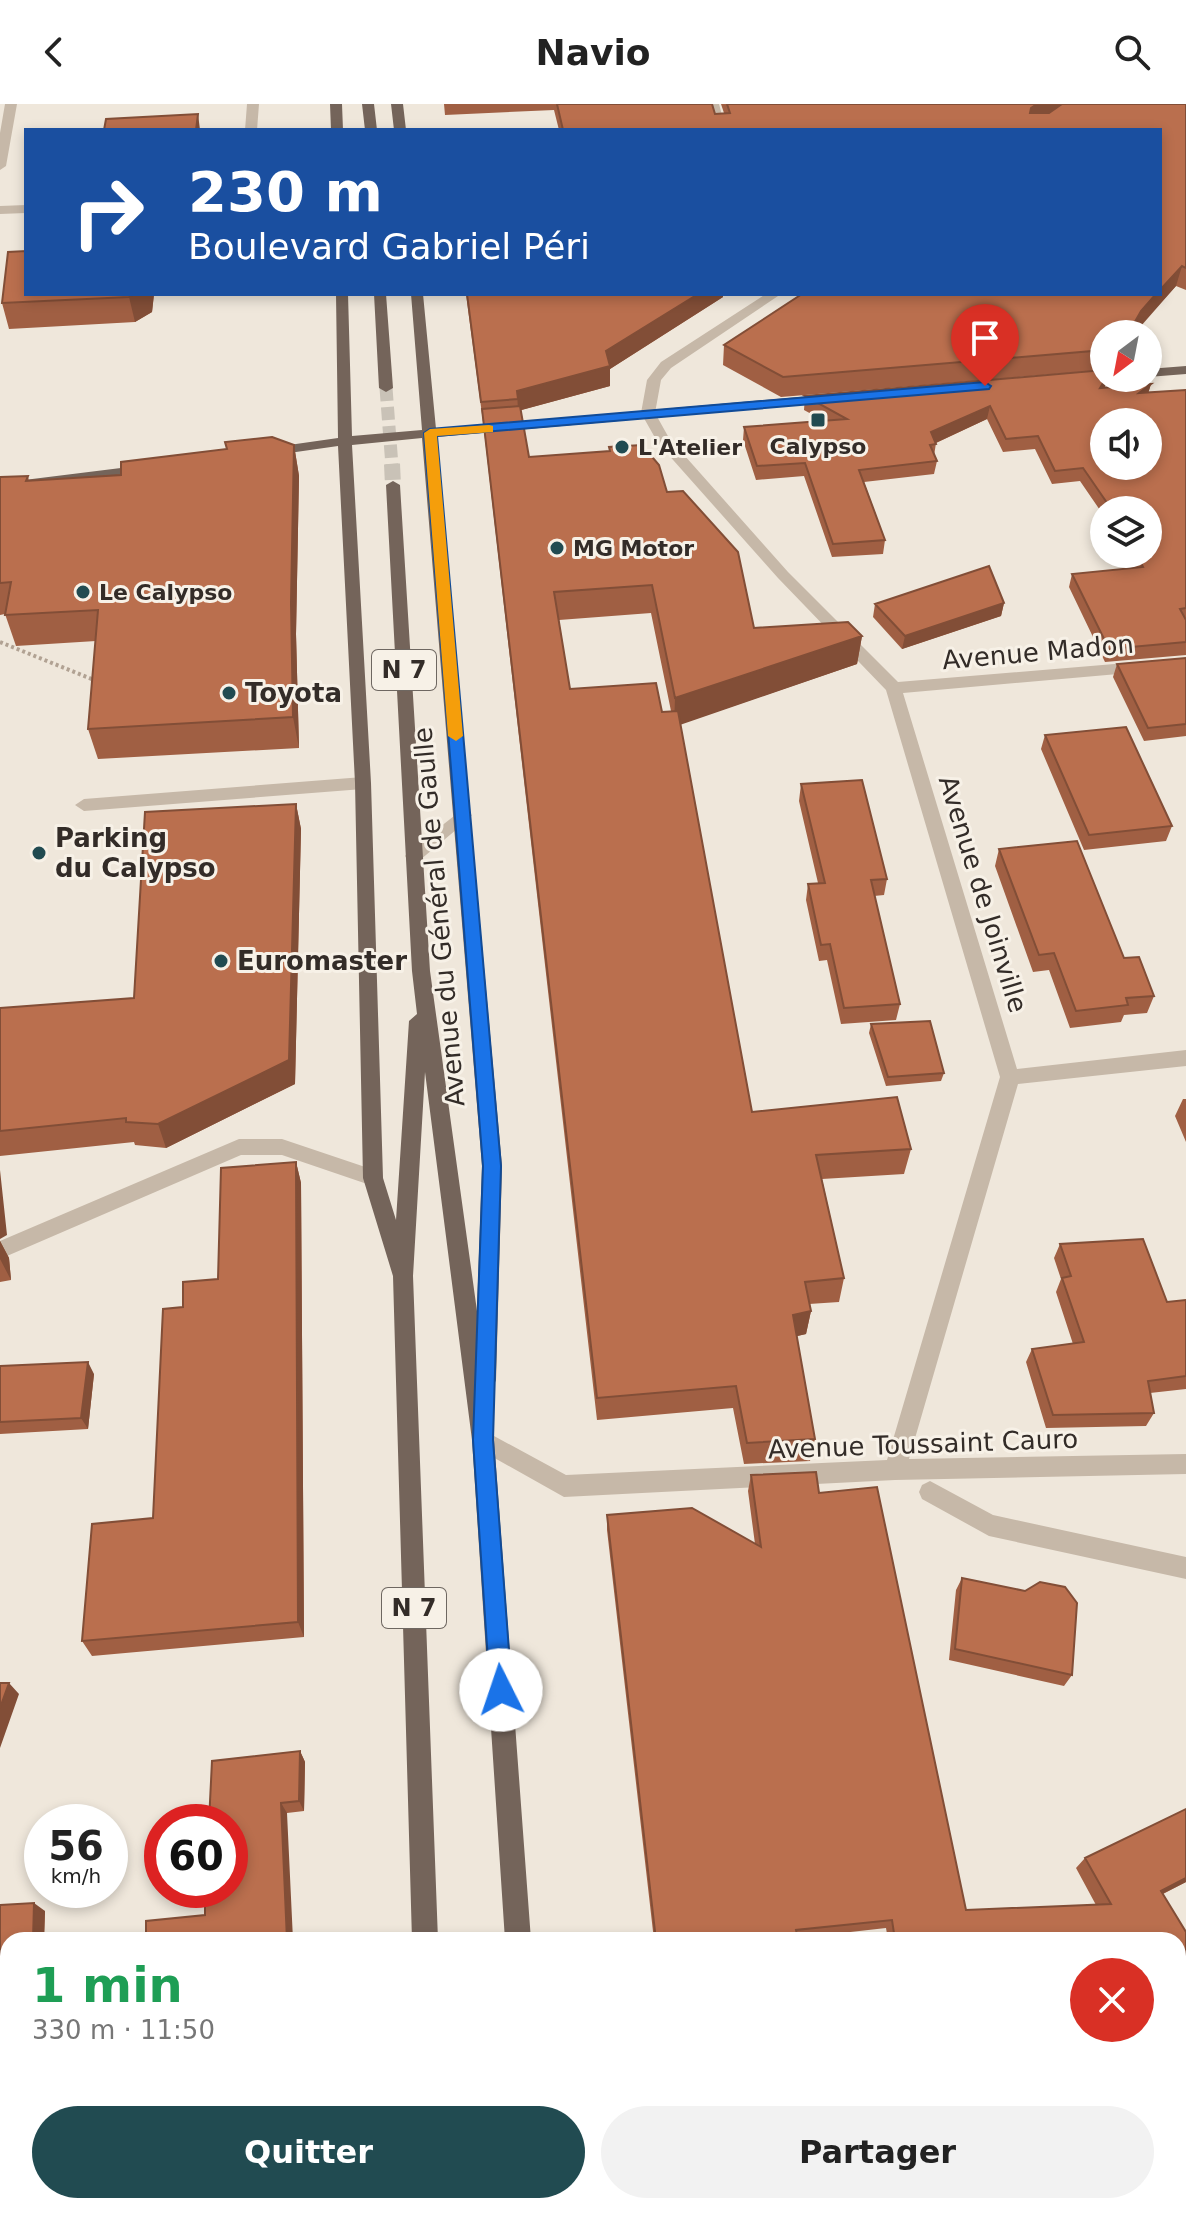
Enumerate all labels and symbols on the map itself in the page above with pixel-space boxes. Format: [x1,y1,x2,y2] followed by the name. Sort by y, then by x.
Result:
[951,304,1019,386] pin
[1090,320,1162,392] north arrow
[809,411,827,429] marker: Calypso
[770,434,866,459] place label: Calypso
[638,435,742,460] place label: L'Atelier
[613,438,631,456] marker: L'Atelier
[573,536,694,561] place label: MG Motor
[548,539,566,557] marker: MG Motor
[99,580,232,605] place label: Le Calypso
[74,583,92,601] marker: Le Calypso
[941,629,1135,675] street label: Avenue Madon
[372,650,436,690] road number: N 7
[245,678,342,708] place label: Toyota
[220,684,238,702] marker: Toyota
[407,726,471,1108] street label: Avenue du Général de Gaulle
[933,772,1033,1016] street label: Avenue de Joinville
[55,823,216,883] place label: Parking du Calypso
[30,844,48,862] marker: Parking du Calypso
[237,946,407,976] place label: Euromaster
[212,952,230,970] marker: Euromaster
[767,1424,1079,1464] street label: Avenue Toussaint Cauro
[382,1588,446,1628] road number: N 7
[459,1648,543,1732] position arrow
[144,1804,248,1908] speed limit sign: 60

